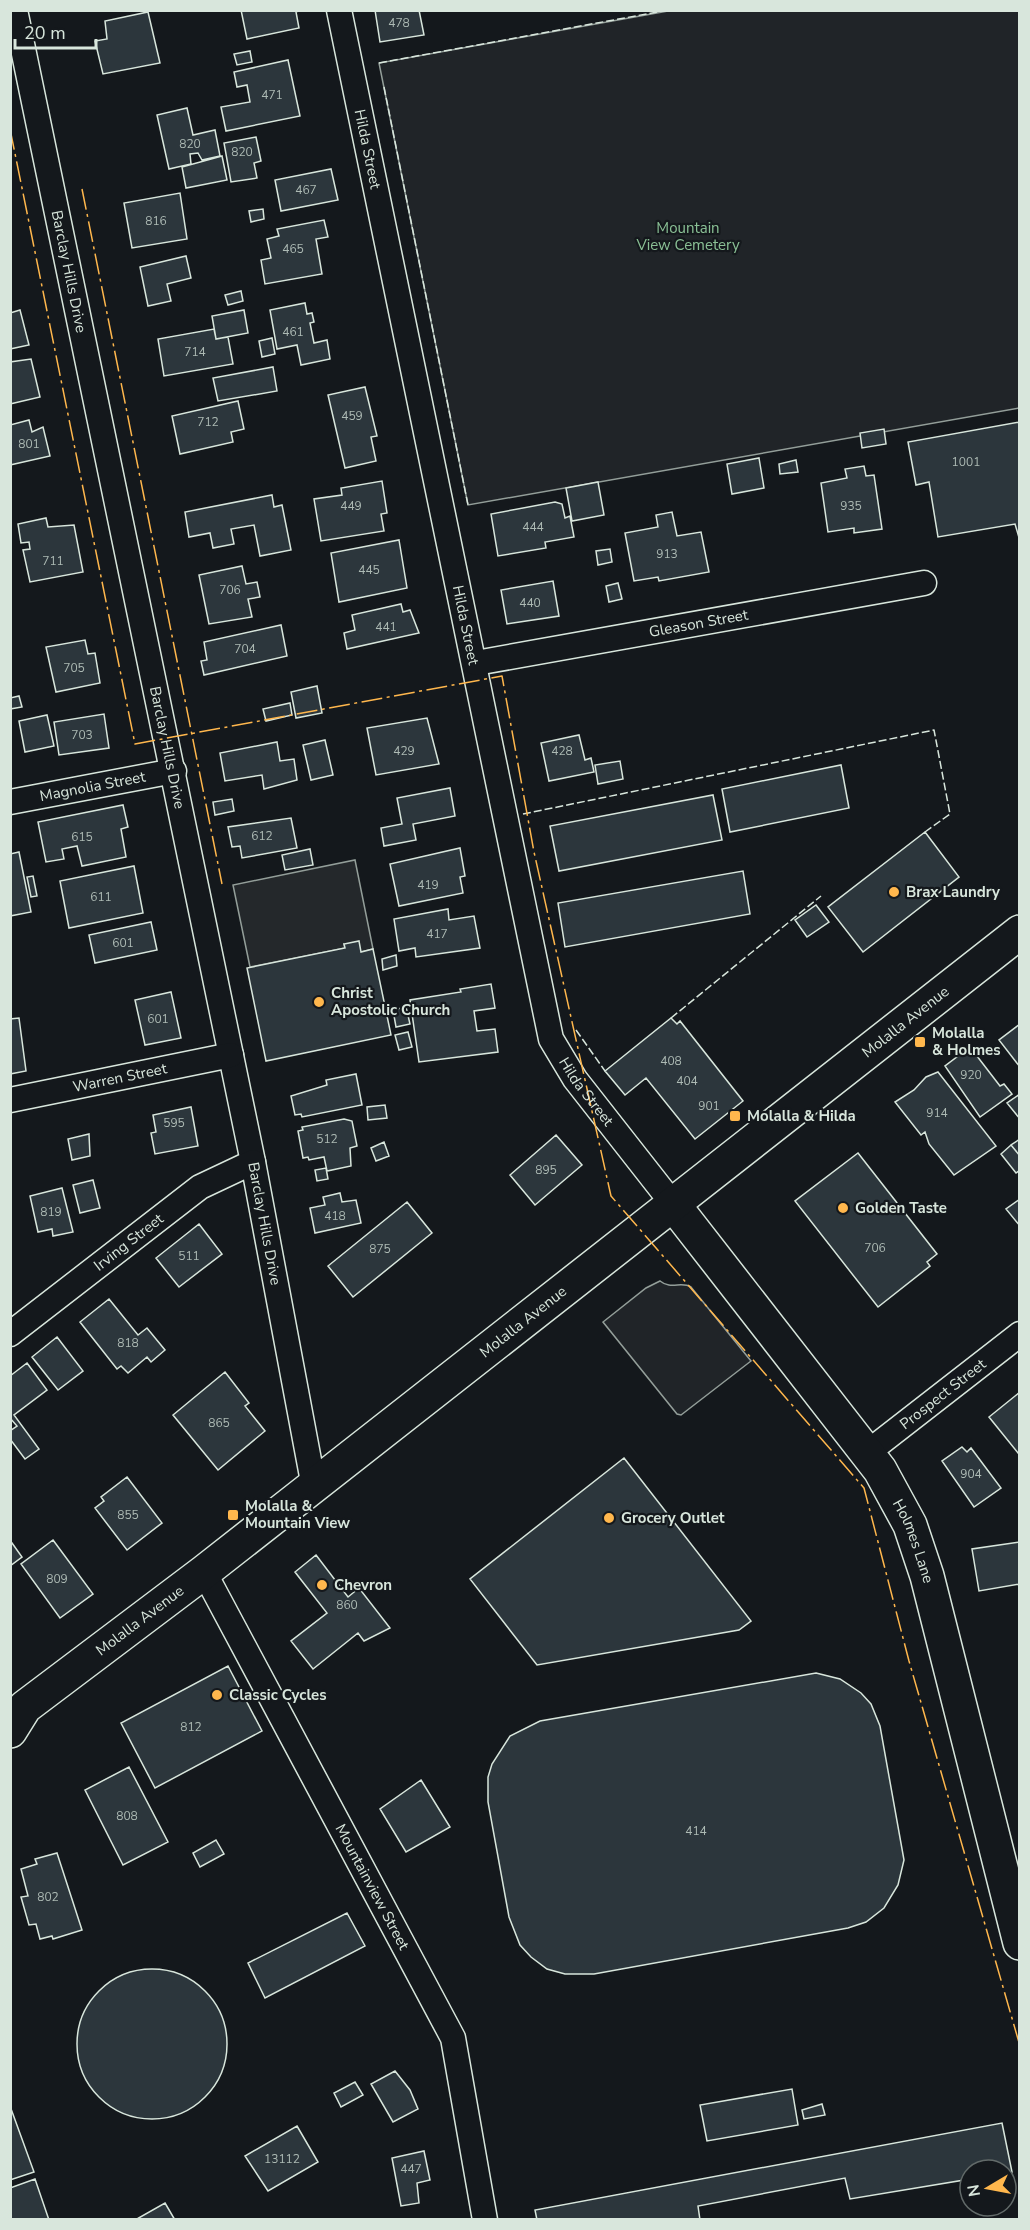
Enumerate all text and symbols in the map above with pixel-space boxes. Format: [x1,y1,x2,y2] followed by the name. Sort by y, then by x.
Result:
[15,12,96,50] scale bar
[388,15,410,31] house number: 478
[24,21,66,45] text: 20 m
[261,87,283,103] house number: 471
[350,107,386,191] street label: Hilda Street
[179,136,201,152] house number: 820
[231,144,253,160] house number: 820
[295,182,317,198] house number: 467
[47,208,91,335] street label: Barclay Hills Drive
[145,213,167,229] house number: 816
[635,218,740,255] park label: Mountain View Cemetery
[282,241,304,257] house number: 465
[282,324,304,340] house number: 461
[184,344,206,360] house number: 714
[341,408,363,424] house number: 459
[197,414,219,430] house number: 712
[18,436,40,452] house number: 801
[952,454,980,470] house number: 1001
[340,498,362,514] house number: 449
[840,498,862,514] house number: 935
[522,519,544,535] house number: 444
[656,546,678,562] house number: 913
[42,553,64,569] house number: 711
[358,562,380,578] house number: 445
[219,582,241,598] house number: 706
[448,583,484,667] street label: Hilda Street
[519,595,541,611] house number: 440
[647,604,750,642] street label: Gleason Street
[375,619,397,635] house number: 441
[234,641,256,657] house number: 704
[63,660,85,676] house number: 705
[145,684,190,811] street label: Barclay Hills Drive
[71,727,93,743] house number: 703
[393,743,415,759] house number: 429
[551,743,573,759] house number: 428
[38,766,148,806] street label: Magnolia Street
[251,828,273,844] house number: 612
[71,829,93,845] house number: 615
[417,877,439,893] house number: 419
[906,882,1000,902] place label: Brax Laundry
[887,885,901,899] marker: Brax Laundry
[90,889,112,905] house number: 611
[426,926,448,942] house number: 417
[112,935,134,951] house number: 601
[858,981,953,1062] street label: Molalla Avenue
[331,983,450,1020] place label: Christ Apostolic Church
[312,995,326,1009] marker: Christ Apostolic Church
[147,1011,169,1027] house number: 601
[932,1023,1001,1060] place label: Molalla & Holmes
[913,1035,927,1049] marker: Molalla & Holmes
[660,1053,682,1069] house number: 408
[554,1054,619,1131] street label: Hilda Street
[71,1058,169,1097] street label: Warren Street
[960,1067,982,1083] house number: 920
[676,1073,698,1089] house number: 404
[698,1098,720,1114] house number: 901
[926,1105,948,1121] house number: 914
[747,1106,856,1126] place label: Molalla & Hilda
[728,1109,742,1123] marker: Molalla & Hilda
[163,1115,185,1131] house number: 595
[316,1131,338,1147] house number: 512
[243,1160,286,1287] street label: Barclay Hills Drive
[535,1162,557,1178] house number: 895
[855,1198,947,1218] place label: Golden Taste
[836,1201,850,1215] marker: Golden Taste
[40,1204,62,1220] house number: 819
[90,1208,168,1276] street label: Irving Street
[324,1208,346,1224] house number: 418
[864,1240,886,1256] house number: 706
[369,1241,391,1257] house number: 875
[178,1248,200,1264] house number: 511
[475,1281,571,1362] street label: Molalla Avenue
[117,1335,139,1351] house number: 818
[896,1354,991,1434] street label: Prospect Street
[208,1415,230,1431] house number: 865
[960,1466,982,1482] house number: 904
[245,1496,350,1533] place label: Molalla & Mountain View
[888,1496,938,1585] street label: Holmes Lane
[117,1507,139,1523] house number: 855
[226,1508,240,1522] marker: Molalla & Mountain View
[621,1508,725,1528] place label: Grocery Outlet
[602,1511,616,1525] marker: Grocery Outlet
[46,1571,68,1587] house number: 809
[334,1575,392,1595] place label: Chevron
[315,1578,329,1592] marker: Chevron
[92,1581,188,1660] street label: Molalla Avenue
[336,1597,358,1613] house number: 860
[229,1685,327,1705] place label: Classic Cycles
[210,1688,224,1702] marker: Classic Cycles
[180,1719,202,1735] house number: 812
[116,1808,138,1824] house number: 808
[330,1820,414,1954] street label: Mountainview Street
[685,1823,707,1839] house number: 414
[37,1889,59,1905] house number: 802
[264,2151,300,2167] house number: 13112
[958,2158,1018,2218] north arrow
[400,2161,422,2177] house number: 447
[962,2183,986,2198] text: N

